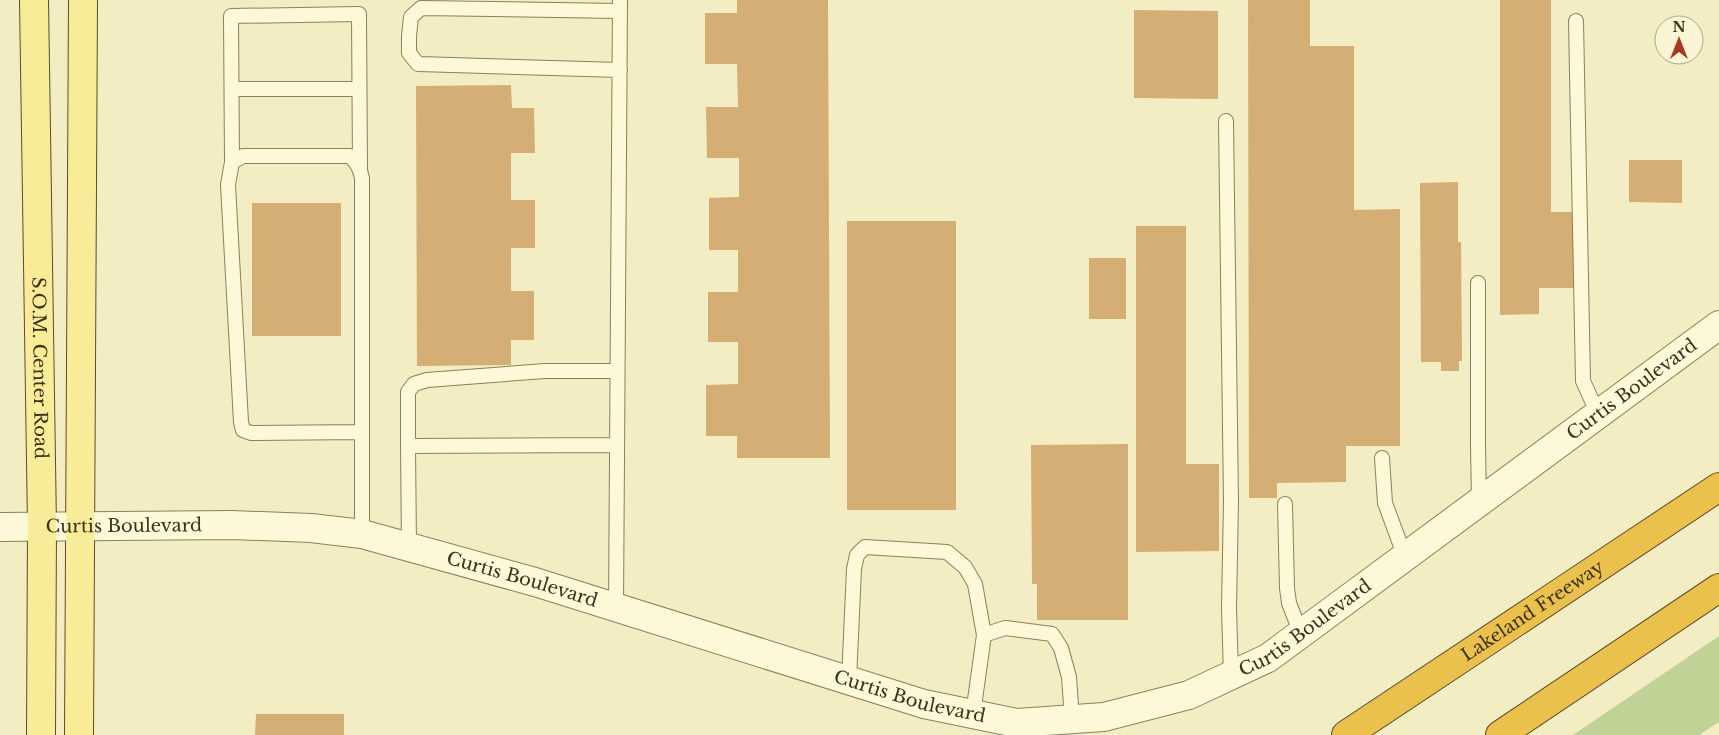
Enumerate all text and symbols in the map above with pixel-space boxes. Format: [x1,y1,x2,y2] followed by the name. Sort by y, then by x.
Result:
[1654,15,1704,65] north arrow
[1672,18,1686,36] text: N
[27,277,52,459] street label: S.O.M. Center Road
[1562,334,1701,445] street label: Curtis Boulevard
[46,514,202,538] street label: Curtis Boulevard
[444,547,601,612] street label: Curtis Boulevard
[1457,555,1608,666] street label: Lakeland Freeway
[1235,575,1375,681] street label: Curtis Boulevard
[831,665,987,727] street label: Curtis Boulevard

